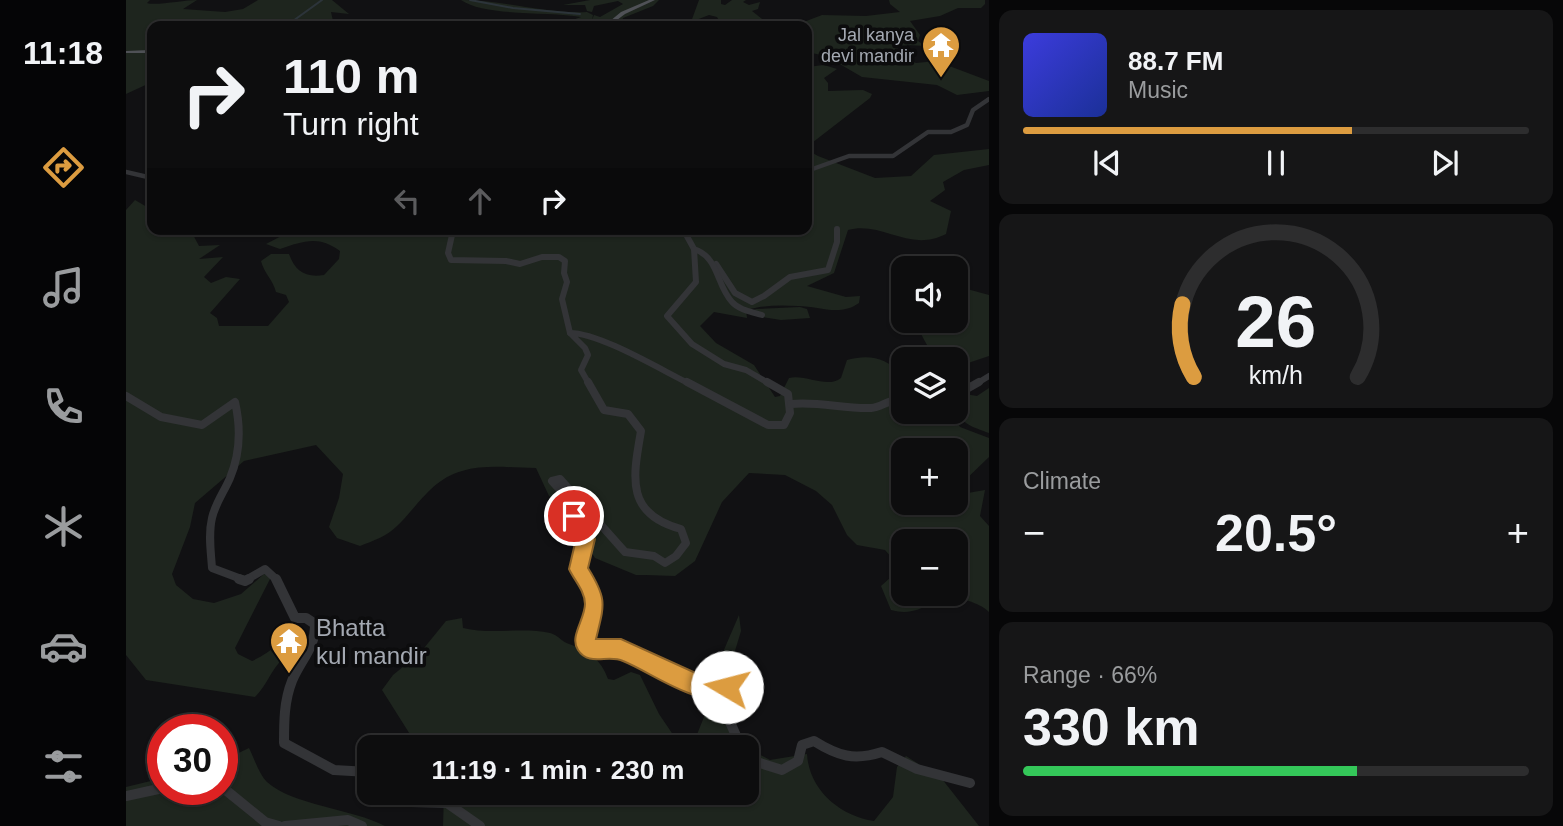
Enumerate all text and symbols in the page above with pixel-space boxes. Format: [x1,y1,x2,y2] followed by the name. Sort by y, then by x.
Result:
[920,24,962,79] temple icon: Jal kanya devi mandir
[821,25,915,66] place label: Jal kanya devi mandir
[23,35,103,71] text: 11:18
[1128,46,1223,76] text: 88.7 FM
[168,49,259,140] icon: right
[283,49,419,103] text: 110 m
[1128,77,1188,103] text: Music
[283,106,419,142] text: Turn right
[39,143,88,192] icon: directions
[1088,144,1126,182] icon: previous
[1257,144,1295,182] icon: pause
[1426,144,1464,182] icon: next
[388,182,426,220] icon: left
[461,182,499,220] icon: ahead
[534,182,572,220] icon: right
[891,256,968,606] map controls
[891,256,968,333] button: sound
[39,263,88,312] icon: music
[1236,281,1316,362] text: 26
[891,347,968,424] button: layers
[1249,361,1303,389] text: km/h
[39,382,88,431] icon: phone
[891,438,968,515] button: +
[1023,468,1101,494] text: Climate
[544,486,604,546] pin
[555,497,593,535] icon: arrive
[39,502,88,551] icon: climate
[1215,504,1337,562] text: 20.5°
[1023,512,1045,554] text: −
[1507,512,1529,554] text: +
[891,529,968,606] button: −
[316,614,427,669] place label: Bhatta kul mandir
[268,620,310,675] temple icon: Bhatta kul mandir
[39,622,88,671] icon: car
[690,650,764,724] position arrow
[1023,662,1157,688] text: Range · 66%
[1023,698,1199,756] text: 330 km
[147,714,238,805] speed limit sign: 30
[39,742,88,791] icon: filters
[432,755,684,785] text: 11:19 · 1 min · 230 m

